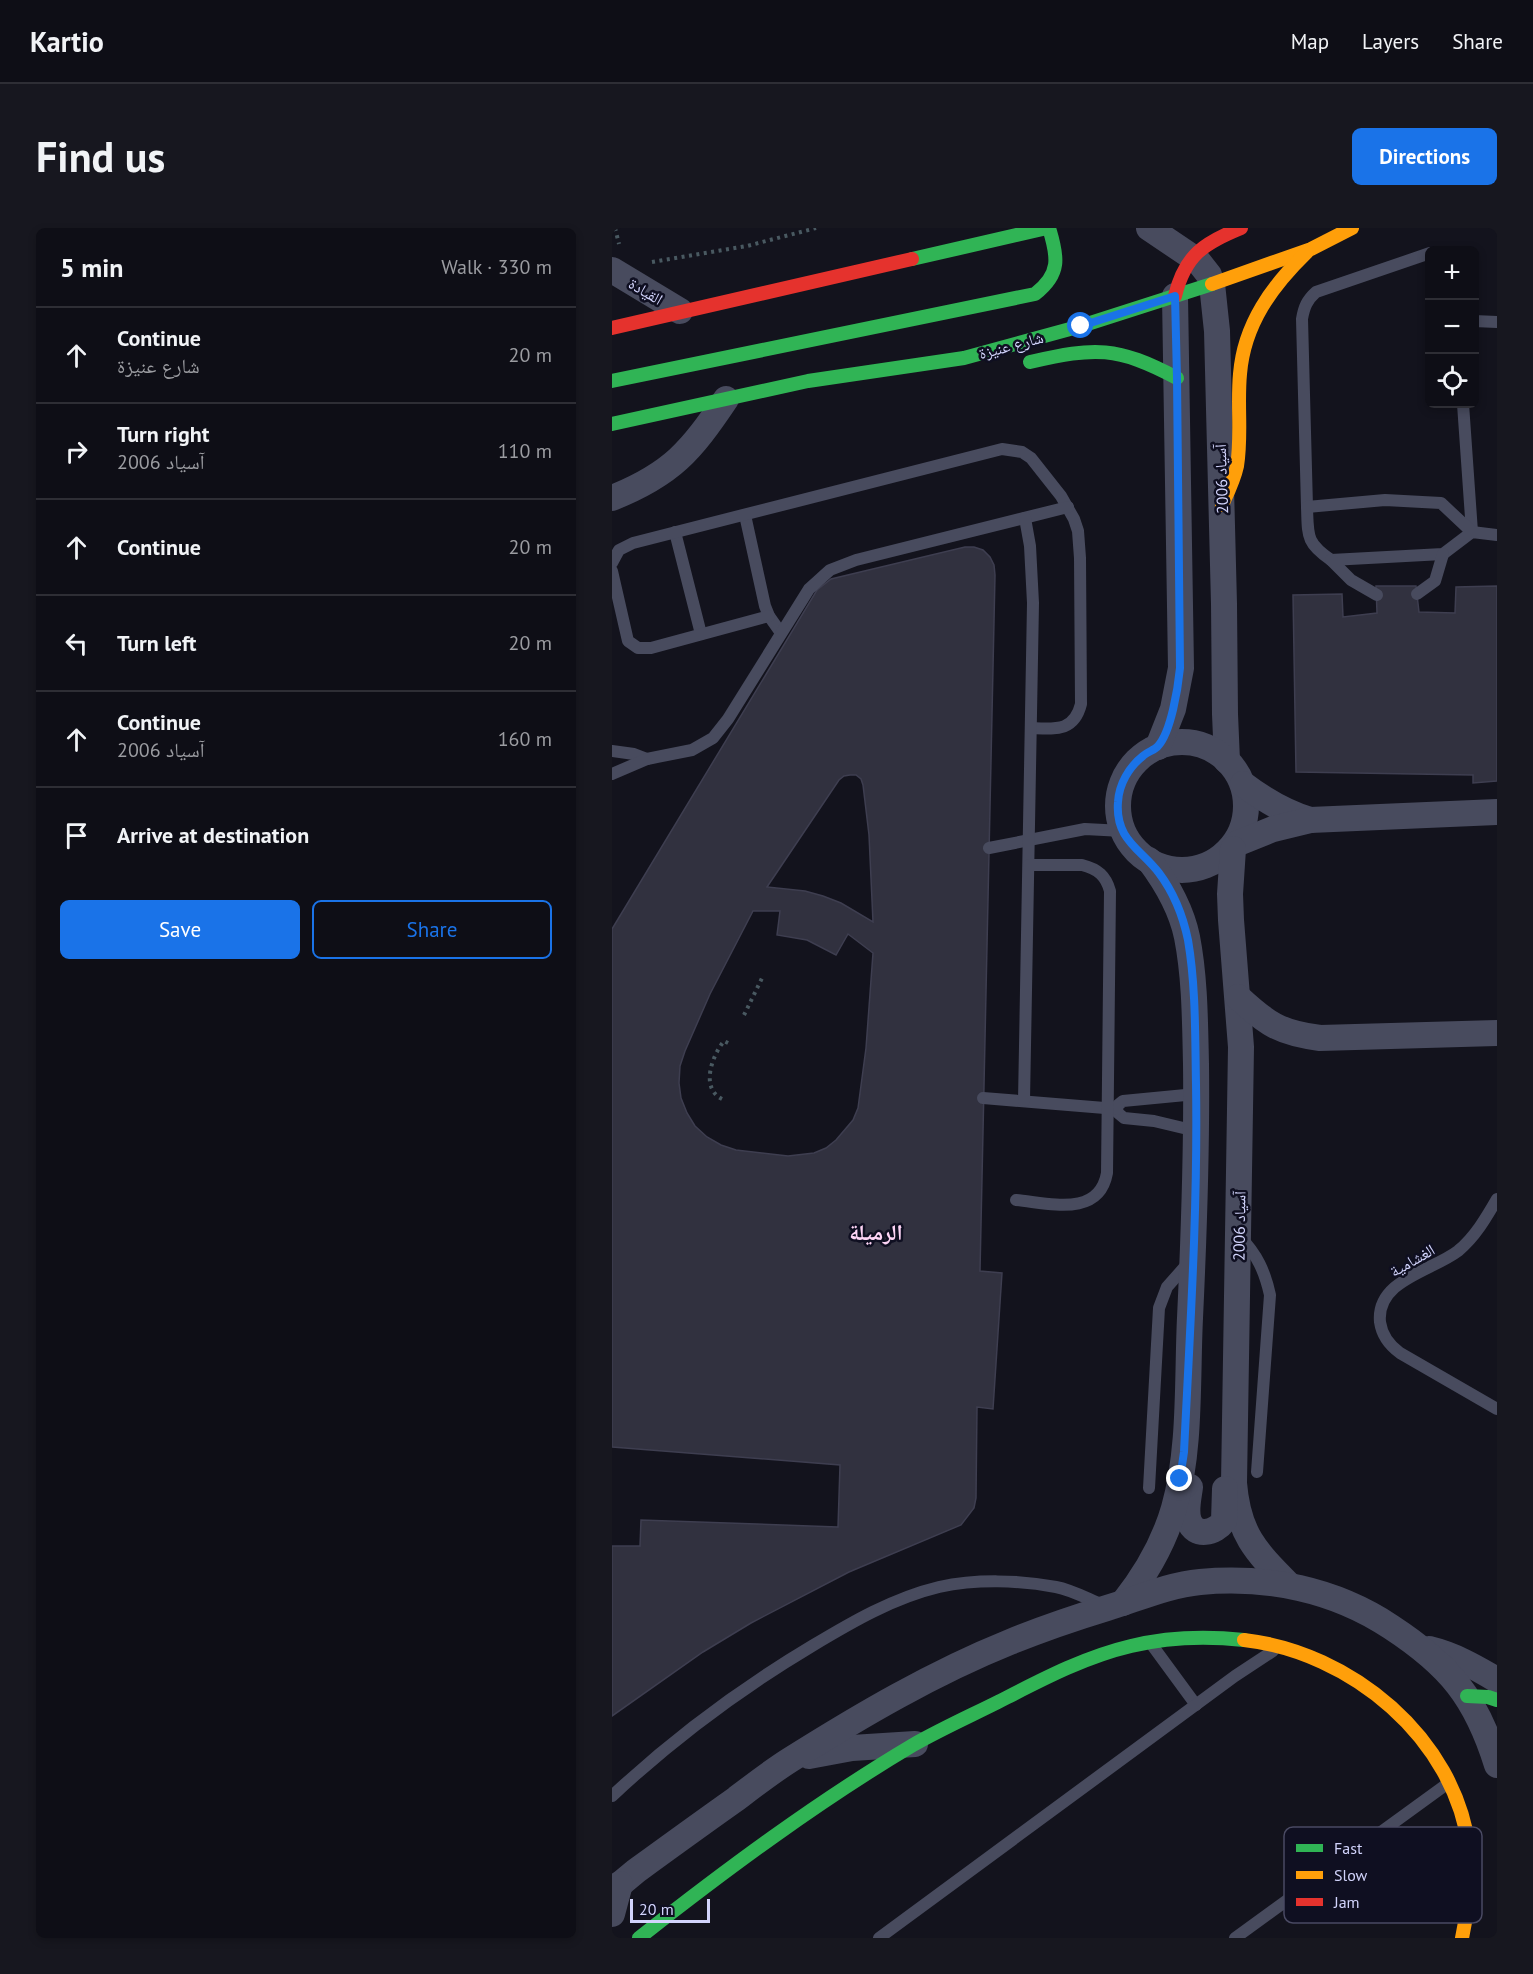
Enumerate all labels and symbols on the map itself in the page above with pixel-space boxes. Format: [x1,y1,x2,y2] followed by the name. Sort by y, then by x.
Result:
[625,273,667,309] street label: القيادة
[1067,312,1093,338] route start
[976,327,1046,364] street label: شارع عنيزة
[1210,443,1232,514] street label: آسياد 2006
[1228,1190,1250,1261] street label: آسياد 2006
[849,1218,903,1246] district label: الرميلة
[1386,1239,1438,1281] street label: الغشامية
[1166,1465,1192,1491] route end
[1284,1827,1482,1923] legend
[1334,1838,1363,1858] text: Fast
[1334,1865,1368,1885] text: Slow
[1333,1892,1360,1912] text: Jam
[630,1896,710,1924] scale bar

